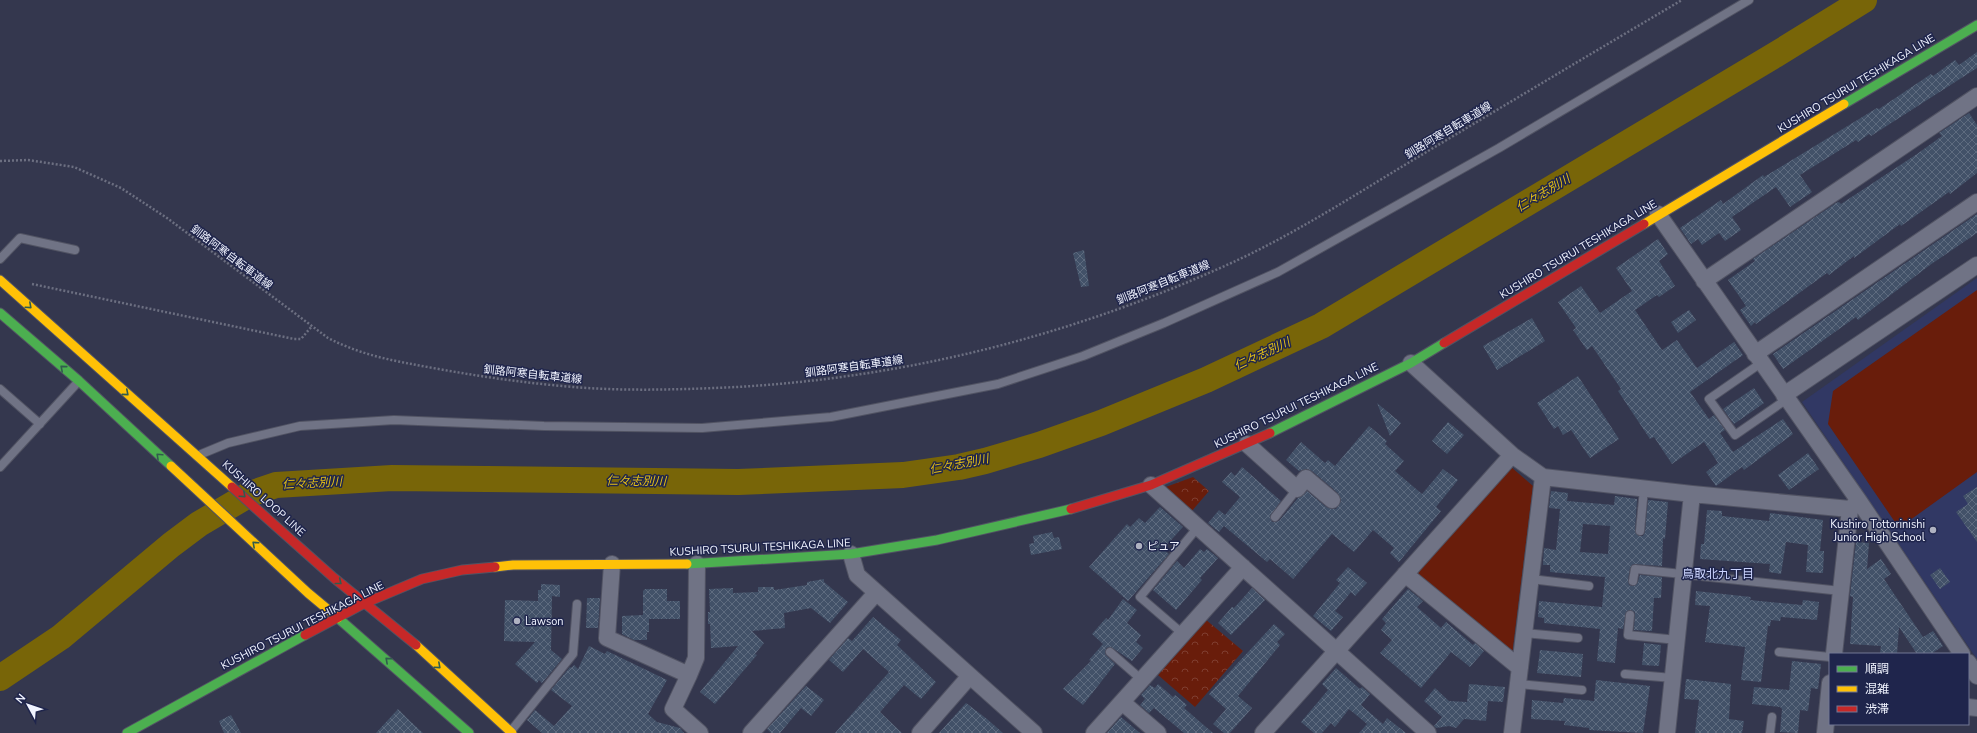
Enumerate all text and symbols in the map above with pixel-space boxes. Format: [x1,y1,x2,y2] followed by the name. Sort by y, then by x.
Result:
[1775,30,1938,136] street label: KUSHIRO TSURUI TESHIKAGA LINE
[1402,99,1495,162] street label: 釧路阿寒自転車道線
[1513,170,1575,215] water label: 仁々志別川
[1497,196,1660,302] street label: KUSHIRO TSURUI TESHIKAGA LINE
[188,222,276,293] street label: 釧路阿寒自転車道線
[1114,257,1212,308] street label: 釧路阿寒自転車道線
[24,302,32,309] one-way arrow
[1231,333,1294,374] water label: 仁々志別川
[804,352,904,381] street label: 釧路阿寒自転車道線
[1212,359,1381,452] street label: KUSHIRO TSURUI TESHIKAGA LINE
[483,362,583,387] street label: 釧路阿寒自転車道線
[61,366,68,373] one-way arrow
[121,388,128,395] one-way arrow
[928,450,992,478] water label: 仁々志別川
[156,453,164,461] one-way arrow
[219,457,308,540] street label: KUSHIRO LOOP LINE
[606,472,668,490] water label: 仁々志別川
[282,473,344,493] water label: 仁々志別川
[238,490,245,497] one-way arrow
[1830,517,1926,545] place label: Kushiro Tottorinishi Junior High School
[1928,525,1938,535] marker: Kushiro Tottorinishi Junior High School
[669,535,851,560] street label: KUSHIRO TSURUI TESHIKAGA LINE
[1147,539,1180,554] place label: ピュア
[252,541,260,549] one-way arrow
[1134,541,1144,551] marker: ピュア
[1682,566,1754,582] district label: 鳥取北九丁目
[334,577,342,584] one-way arrow
[218,578,386,673] street label: KUSHIRO TSURUI TESHIKAGA LINE
[525,614,564,629] place label: Lawson
[512,616,522,626] marker: Lawson
[1829,653,1969,725] legend
[385,658,393,665] one-way arrow
[433,661,441,669] one-way arrow
[1865,661,1889,677] text: 順調
[1865,681,1889,697] text: 混雑
[8,685,48,725] north arrow
[12,691,29,707] text: N
[1865,701,1889,717] text: 渋滞

